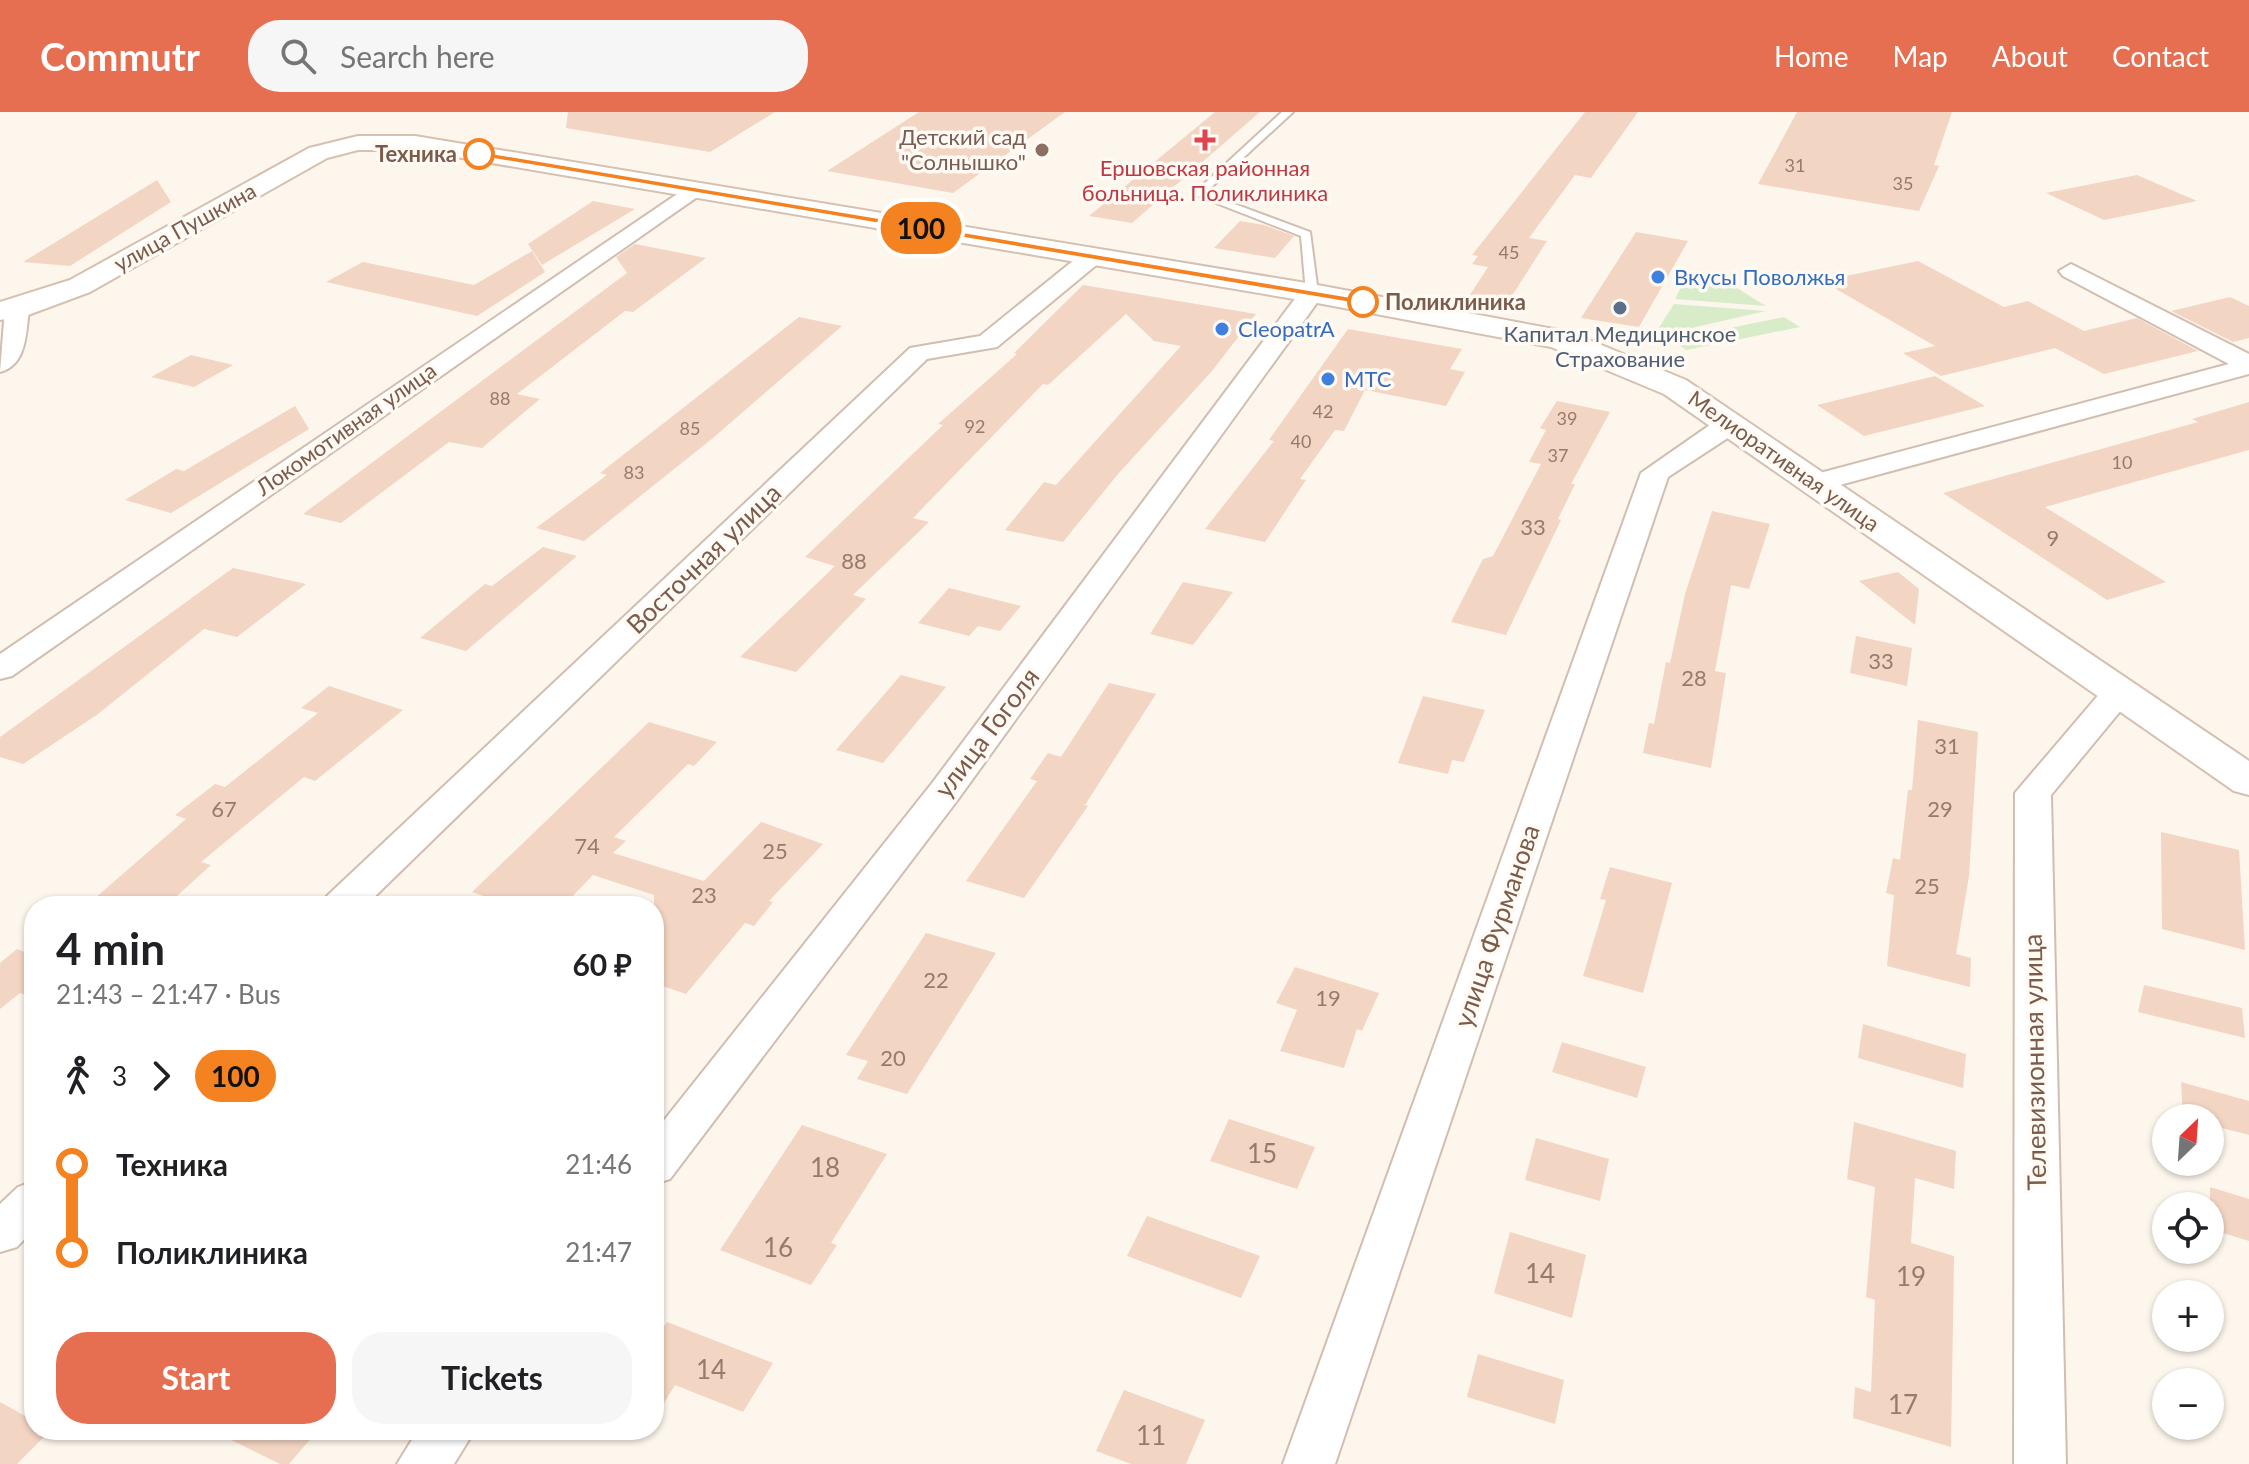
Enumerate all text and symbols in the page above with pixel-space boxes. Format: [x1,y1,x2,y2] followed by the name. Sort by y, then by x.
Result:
[248,20,808,92] search box
[40,33,200,79] text: Commutr
[276,34,320,78] icon: search
[340,38,495,74] text: Search here
[1774,39,1849,73] text: Home
[1893,39,1948,73] text: Map
[1992,39,2068,73] text: About
[2112,39,2209,73] text: Contact
[899,123,1026,175] place label: Детский сад "Солнышко"
[1194,129,1216,151] marker: Ершовская районная больница. Поликлиника
[464,139,494,169] marker: Техника
[375,140,457,167] place label: Техника
[1033,141,1051,159] marker: Детский сад "Солнышко"
[1082,154,1328,206] place label: Ершовская районная больница. Поликлиника
[1785,154,1805,176] house number: 31
[1893,172,1913,194] house number: 35
[109,176,261,277] street label: улица Пушкина
[875,202,967,254] line badge: 100
[897,211,945,245] text: 100
[1499,241,1519,263] house number: 45
[1674,263,1845,290] place label: Вкусы Поволжья
[1649,268,1667,286] marker: Вкусы Поволжья
[1348,287,1378,317] marker: Поликлиника
[1385,288,1526,315] place label: Поликлиника
[1611,299,1629,317] marker: Капитал Медицинское Страхование
[1238,315,1335,342] place label: CleopatrA
[1213,320,1231,338] marker: CleopatrA
[1504,320,1736,372] place label: Капитал Медицинское Страхование
[250,356,441,501] street label: Локомотивная улица
[1344,365,1392,392] place label: МТС
[1319,370,1337,388] marker: МТС
[1683,384,1885,537] street label: Мелиоративная улица
[490,387,510,409] house number: 88
[1313,400,1333,422] house number: 42
[1557,407,1577,429] house number: 39
[965,415,985,437] house number: 92
[680,417,700,439] house number: 85
[1291,430,1311,452] house number: 40
[1548,444,1568,466] house number: 37
[2112,451,2132,473] house number: 10
[624,461,644,483] house number: 83
[619,476,787,640] street label: Восточная улица
[1520,513,1546,540] house number: 33
[2047,524,2059,551] house number: 9
[841,547,867,574] house number: 88
[1868,647,1894,674] house number: 33
[927,661,1045,804] street label: улица Гоголя
[1681,664,1707,691] house number: 28
[1934,732,1960,759] house number: 31
[211,795,237,822] house number: 67
[1927,795,1953,822] house number: 29
[1446,820,1546,1031] street label: улица Фурманова
[574,832,600,859] house number: 74
[762,837,788,864] house number: 25
[1914,872,1940,899] house number: 25
[691,881,717,908] house number: 23
[56,922,165,974] text: 4 min
[2016,933,2052,1191] street label: Телевизионная улица
[572,946,632,982] text: 60 ₽
[923,966,949,993] house number: 22
[56,978,280,1010] text: 21:43 – 21:47 · Bus
[1315,984,1341,1011] house number: 19
[880,1044,906,1071] house number: 20
[56,1054,100,1098] icon: walk
[139,1054,183,1098] icon: forward
[211,1059,260,1093] text: 100
[112,1060,127,1092] text: 3
[2152,1104,2224,1176] north arrow
[2152,1104,2224,1440] map controls
[1247,1137,1277,1169] house number: 15
[116,1146,228,1182] text: Техника
[565,1148,632,1180] text: 21:46
[810,1151,840,1183] house number: 18
[2152,1192,2224,1264] button: locate
[763,1231,793,1263] house number: 16
[116,1234,308,1270] text: Поликлиника
[565,1236,632,1268] text: 21:47
[1525,1257,1555,1289] house number: 14
[1896,1260,1926,1292] house number: 19
[2152,1280,2224,1352] button: +
[56,1332,336,1424] button: Start
[352,1332,632,1424] button: Tickets
[696,1353,726,1385] house number: 14
[2152,1368,2224,1440] button: −
[1888,1388,1918,1420] house number: 17
[1136,1419,1166,1451] house number: 11

